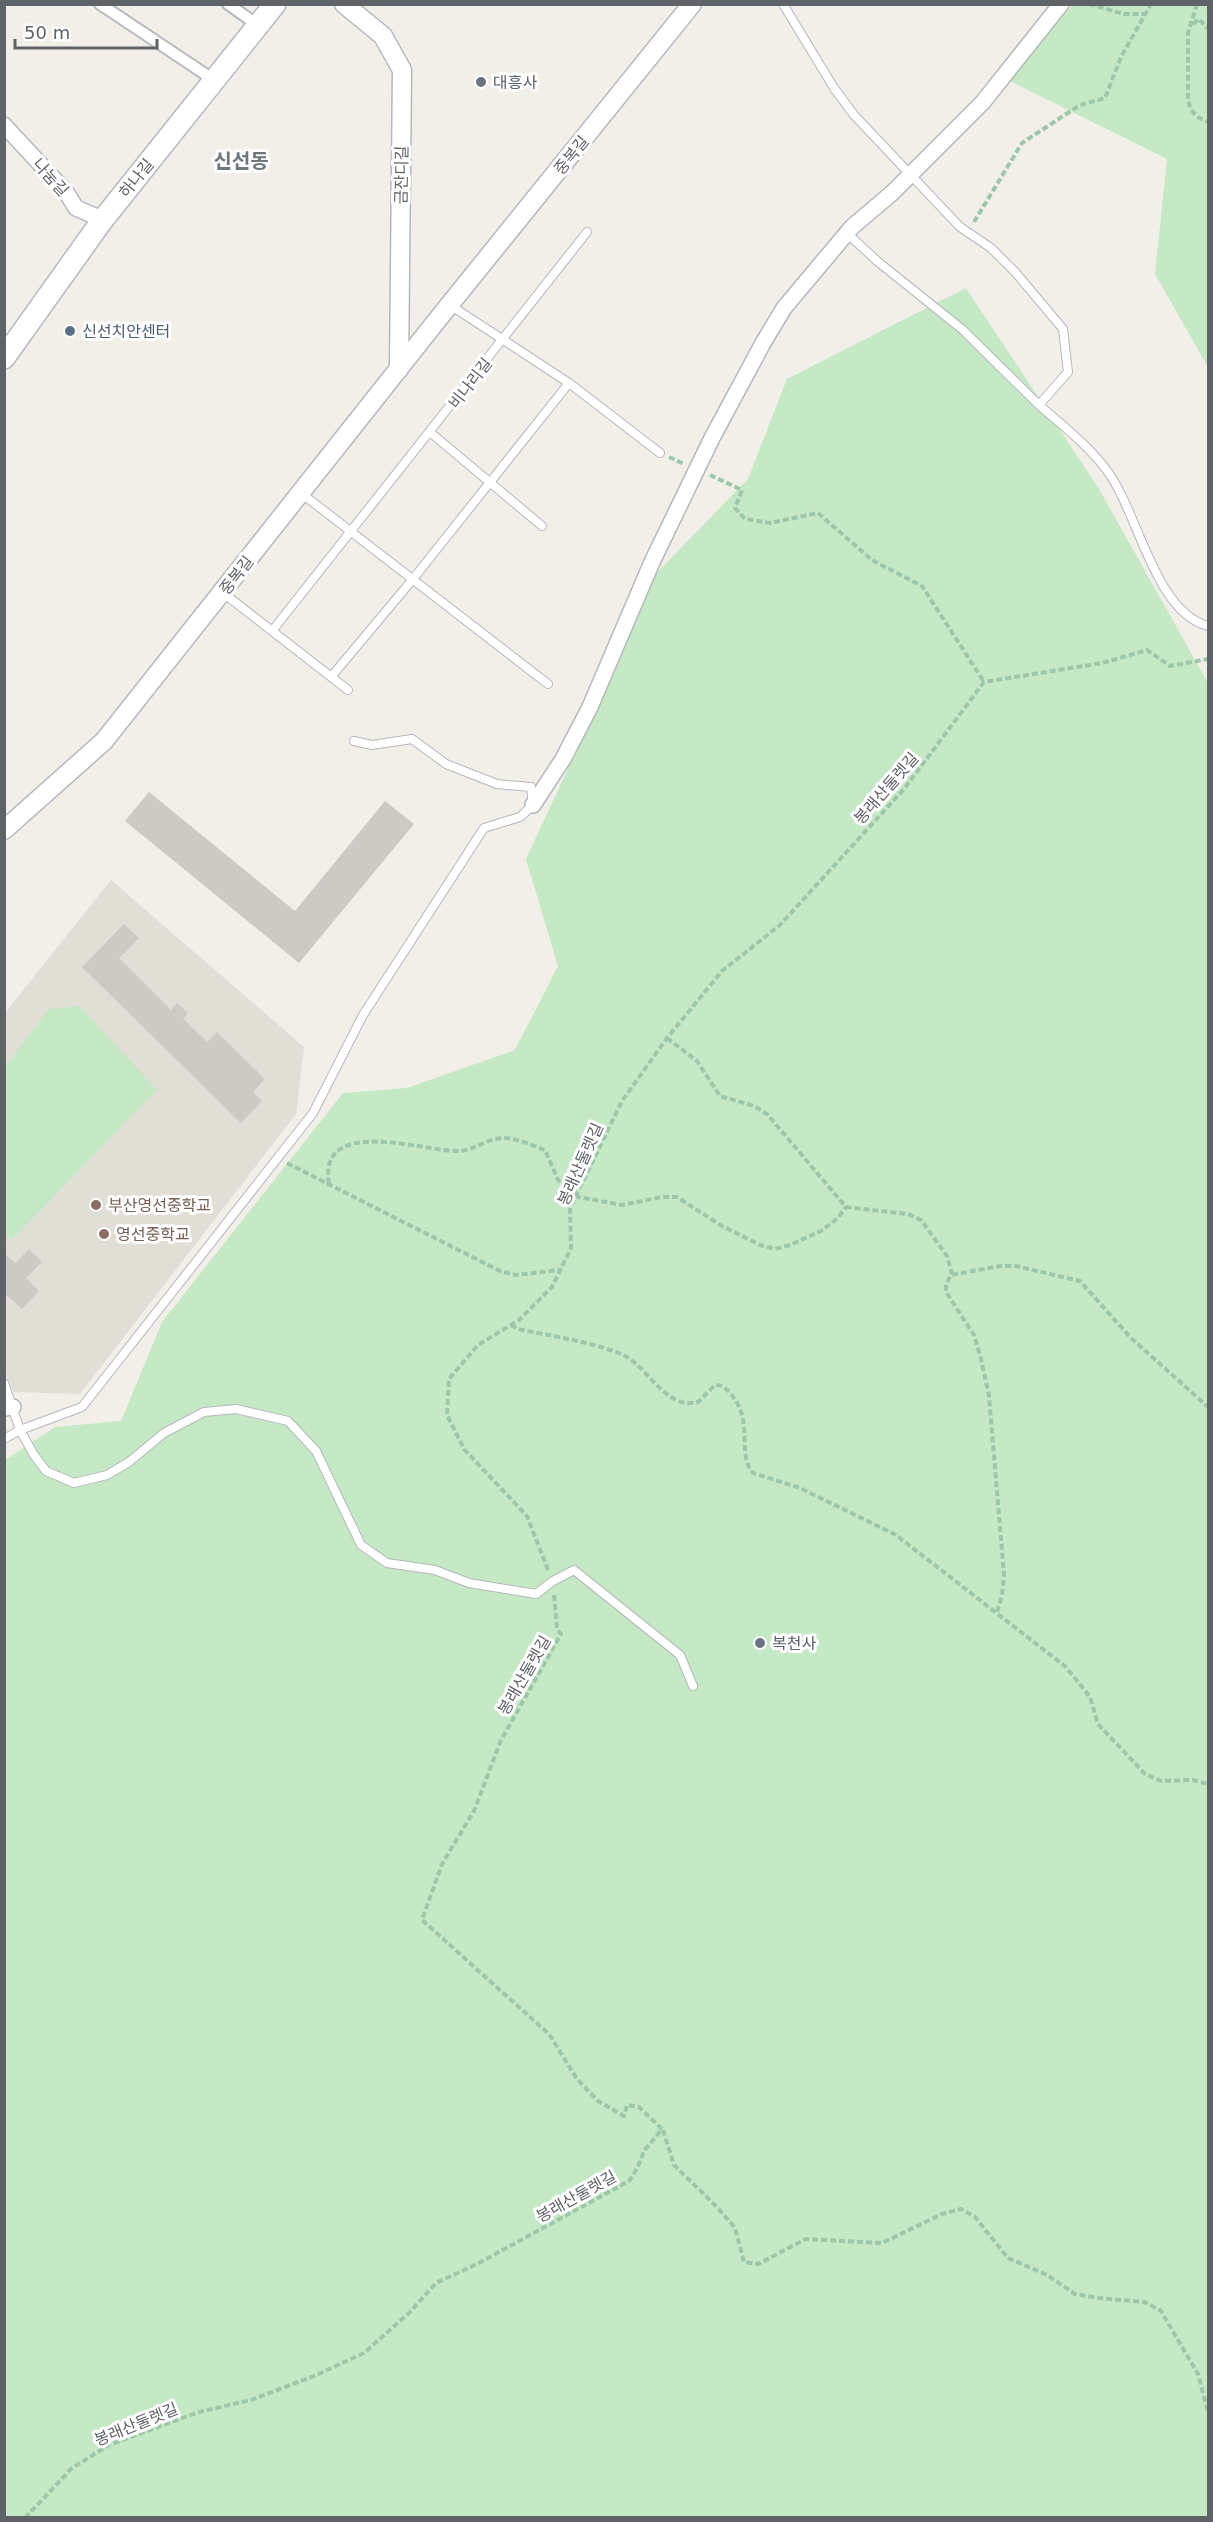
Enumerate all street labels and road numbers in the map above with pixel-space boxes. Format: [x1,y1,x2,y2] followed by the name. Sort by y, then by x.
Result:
[550,132,593,178] street label: 중복길
[391,145,412,205] street label: 금잔디길
[29,155,72,200] street label: 나눔길
[115,155,158,201] street label: 하나길
[445,354,496,412] street label: 비나리길
[215,552,257,599] street label: 중복길
[850,749,923,828] street label: 봉래산둘렛길
[554,1120,607,1208] street label: 봉래산둘렛길
[494,1632,555,1718] street label: 봉래산둘렛길
[533,2167,619,2226] street label: 봉래산둘렛길
[92,2399,181,2450] street label: 봉래산둘렛길

